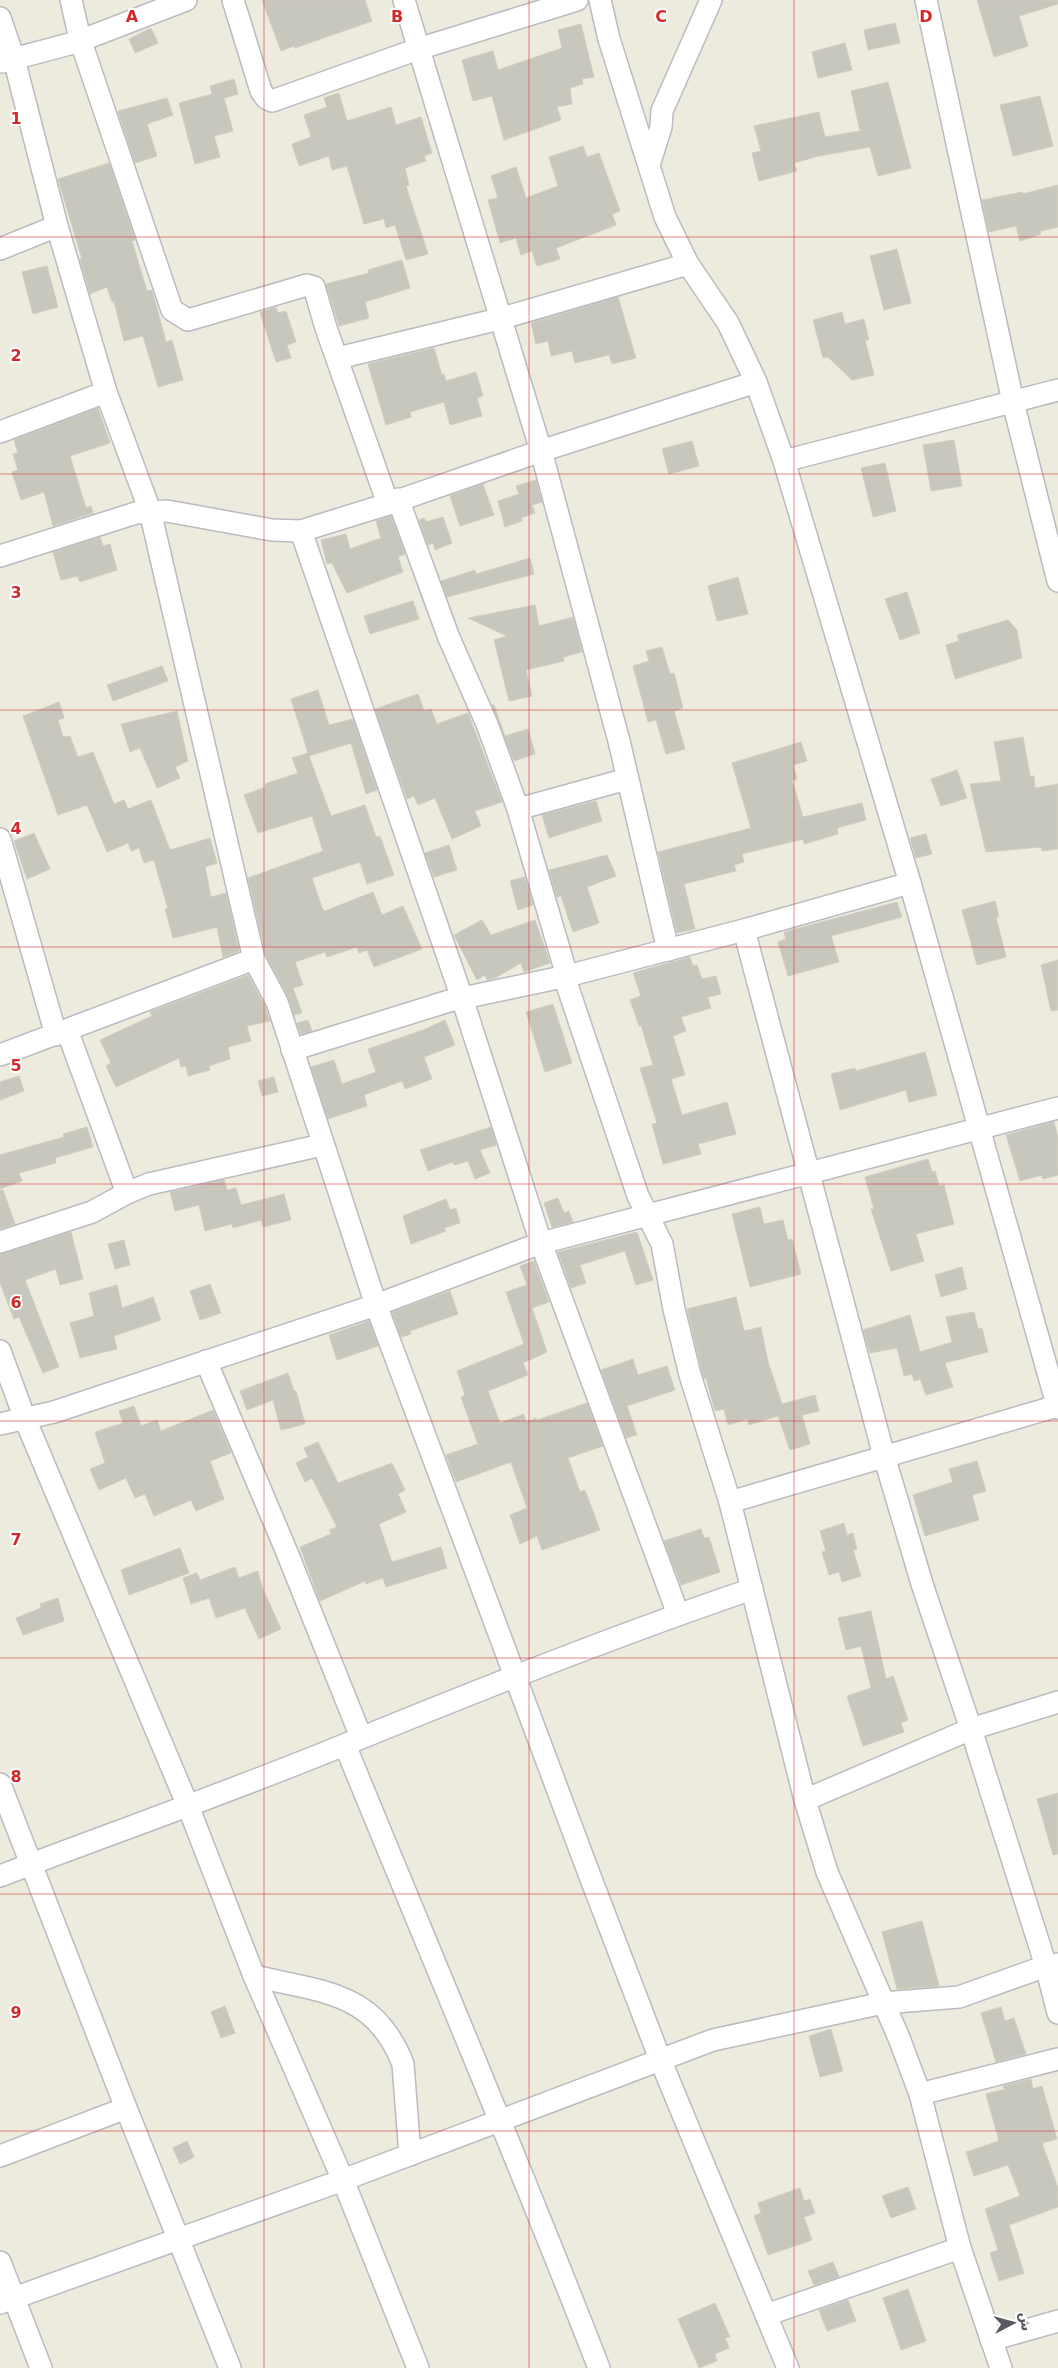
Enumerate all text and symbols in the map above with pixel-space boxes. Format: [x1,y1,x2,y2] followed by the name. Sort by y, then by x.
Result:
[126,7,139,26] text: A
[391,7,403,26] text: B
[655,7,667,26] text: C
[919,7,933,26] text: D
[10,109,22,128] text: 1
[10,346,22,365] text: 2
[10,583,22,602] text: 3
[10,819,22,838] text: 4
[10,1056,22,1075] text: 5
[10,1293,22,1312] text: 6
[10,1530,22,1549] text: 7
[10,1767,22,1786] text: 8
[10,2003,22,2022] text: 9
[988,2298,1038,2348] north arrow
[1017,2311,1035,2332] text: ش

